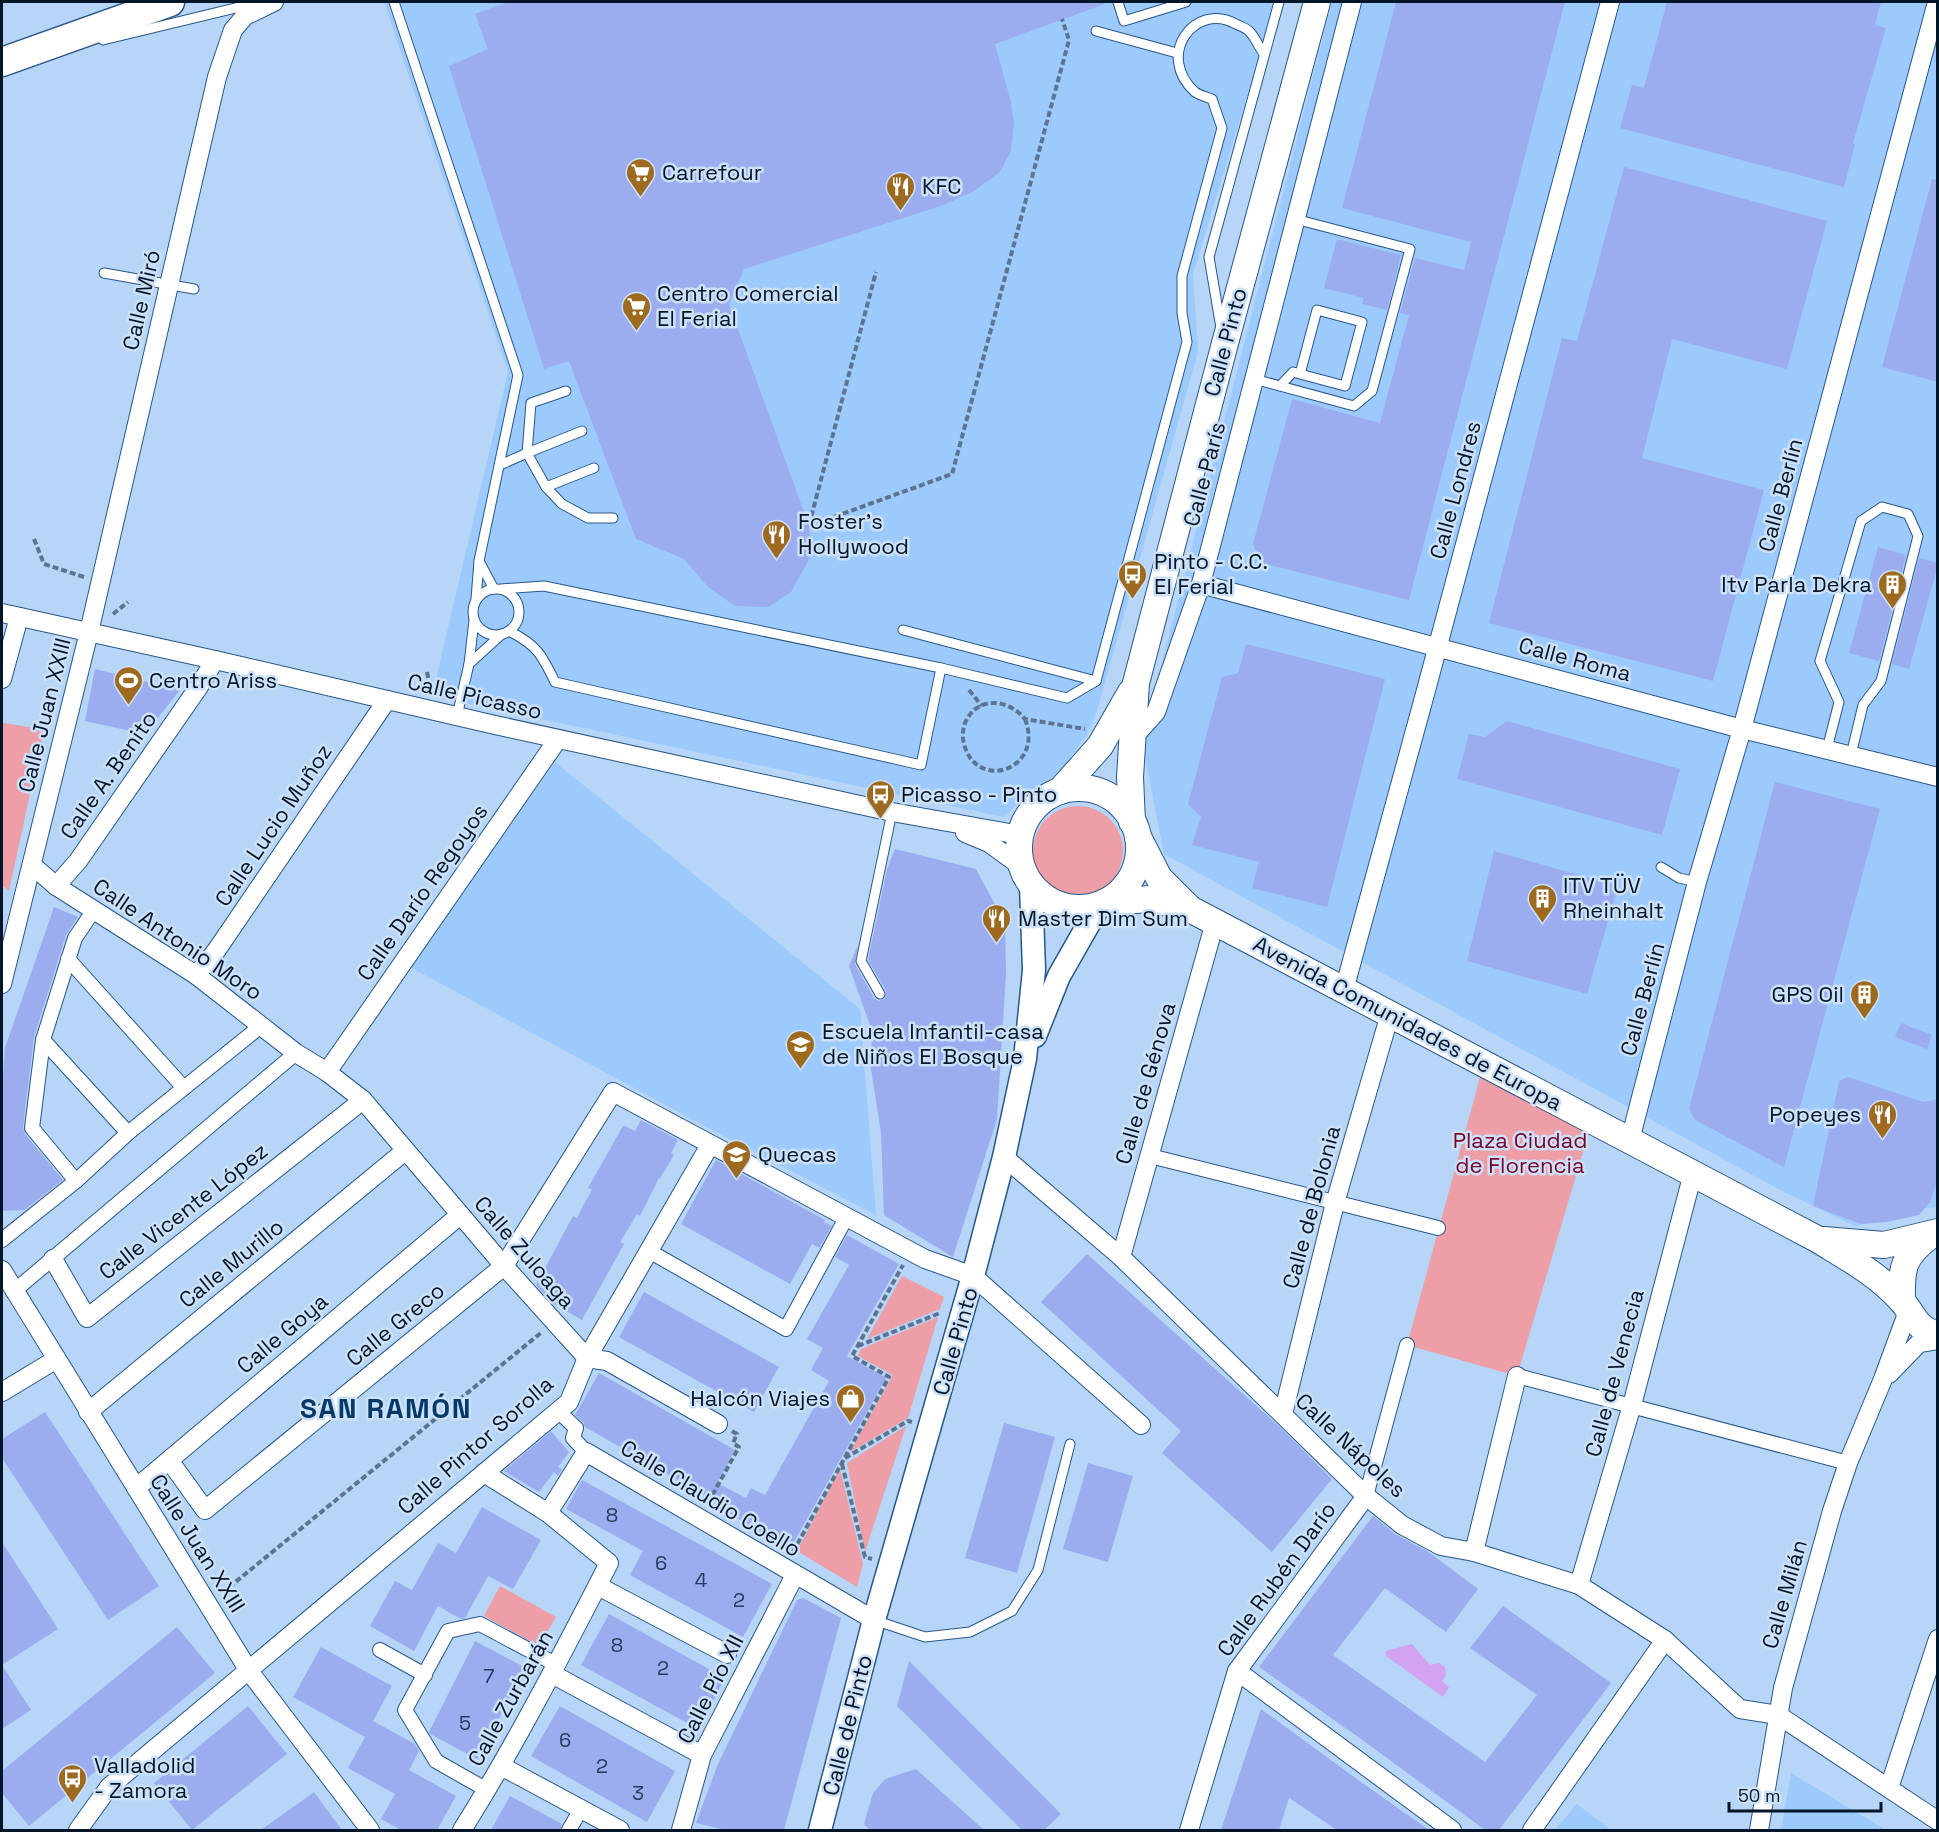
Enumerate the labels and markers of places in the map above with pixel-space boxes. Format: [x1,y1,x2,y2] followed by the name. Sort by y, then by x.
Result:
[625,156,657,198] supermarket icon: Carrefour
[662,158,762,186] place label: Carrefour
[885,170,917,212] restaurant icon: KFC
[922,172,961,200] place label: KFC
[657,279,839,332] place label: Centro Comercial El Ferial
[620,290,652,332] supermarket icon: Centro Comercial El Ferial
[798,507,909,560] place label: Foster's Hollywood
[761,518,793,560] restaurant icon: Foster's Hollywood
[1154,547,1268,600] place label: Pinto - C.C. El Ferial
[1117,558,1149,600] bus stop icon: Pinto - C.C. El Ferial
[1877,568,1909,610] building icon: Itv Parla Dekra
[1721,570,1872,598] place label: Itv Parla Dekra
[112,664,144,706] sports icon: Centro Ariss
[149,666,277,694] place label: Centro Ariss
[864,778,896,820] bus stop icon: Picasso - Pinto
[901,780,1057,808] place label: Picasso - Pinto
[1563,871,1664,924] place label: ITV TÜV Rheinhalt
[1526,882,1558,924] building icon: ITV TÜV Rheinhalt
[981,902,1013,944] restaurant icon: Master Dim Sum
[1018,904,1188,932] place label: Master Dim Sum
[1849,978,1881,1020] building icon: GPS Oil
[1772,980,1844,1008] place label: GPS Oil
[822,1017,1044,1070] place label: Escuela Infantil-casa de Niños El Bosque
[785,1028,817,1070] school or university icon: Escuela Infantil-casa de Niños El Bosque
[1866,1098,1898,1140] restaurant icon: Popeyes
[1769,1100,1861,1128] place label: Popeyes
[721,1138,753,1180] school or university icon: Quecas
[758,1140,837,1168] place label: Quecas
[835,1382,867,1424] shop icon: Halcón Viajes
[690,1384,830,1412] place label: Halcón Viajes
[94,1751,195,1804] place label: Valladolid - Zamora
[57,1762,89,1804] bus stop icon: Valladolid - Zamora

